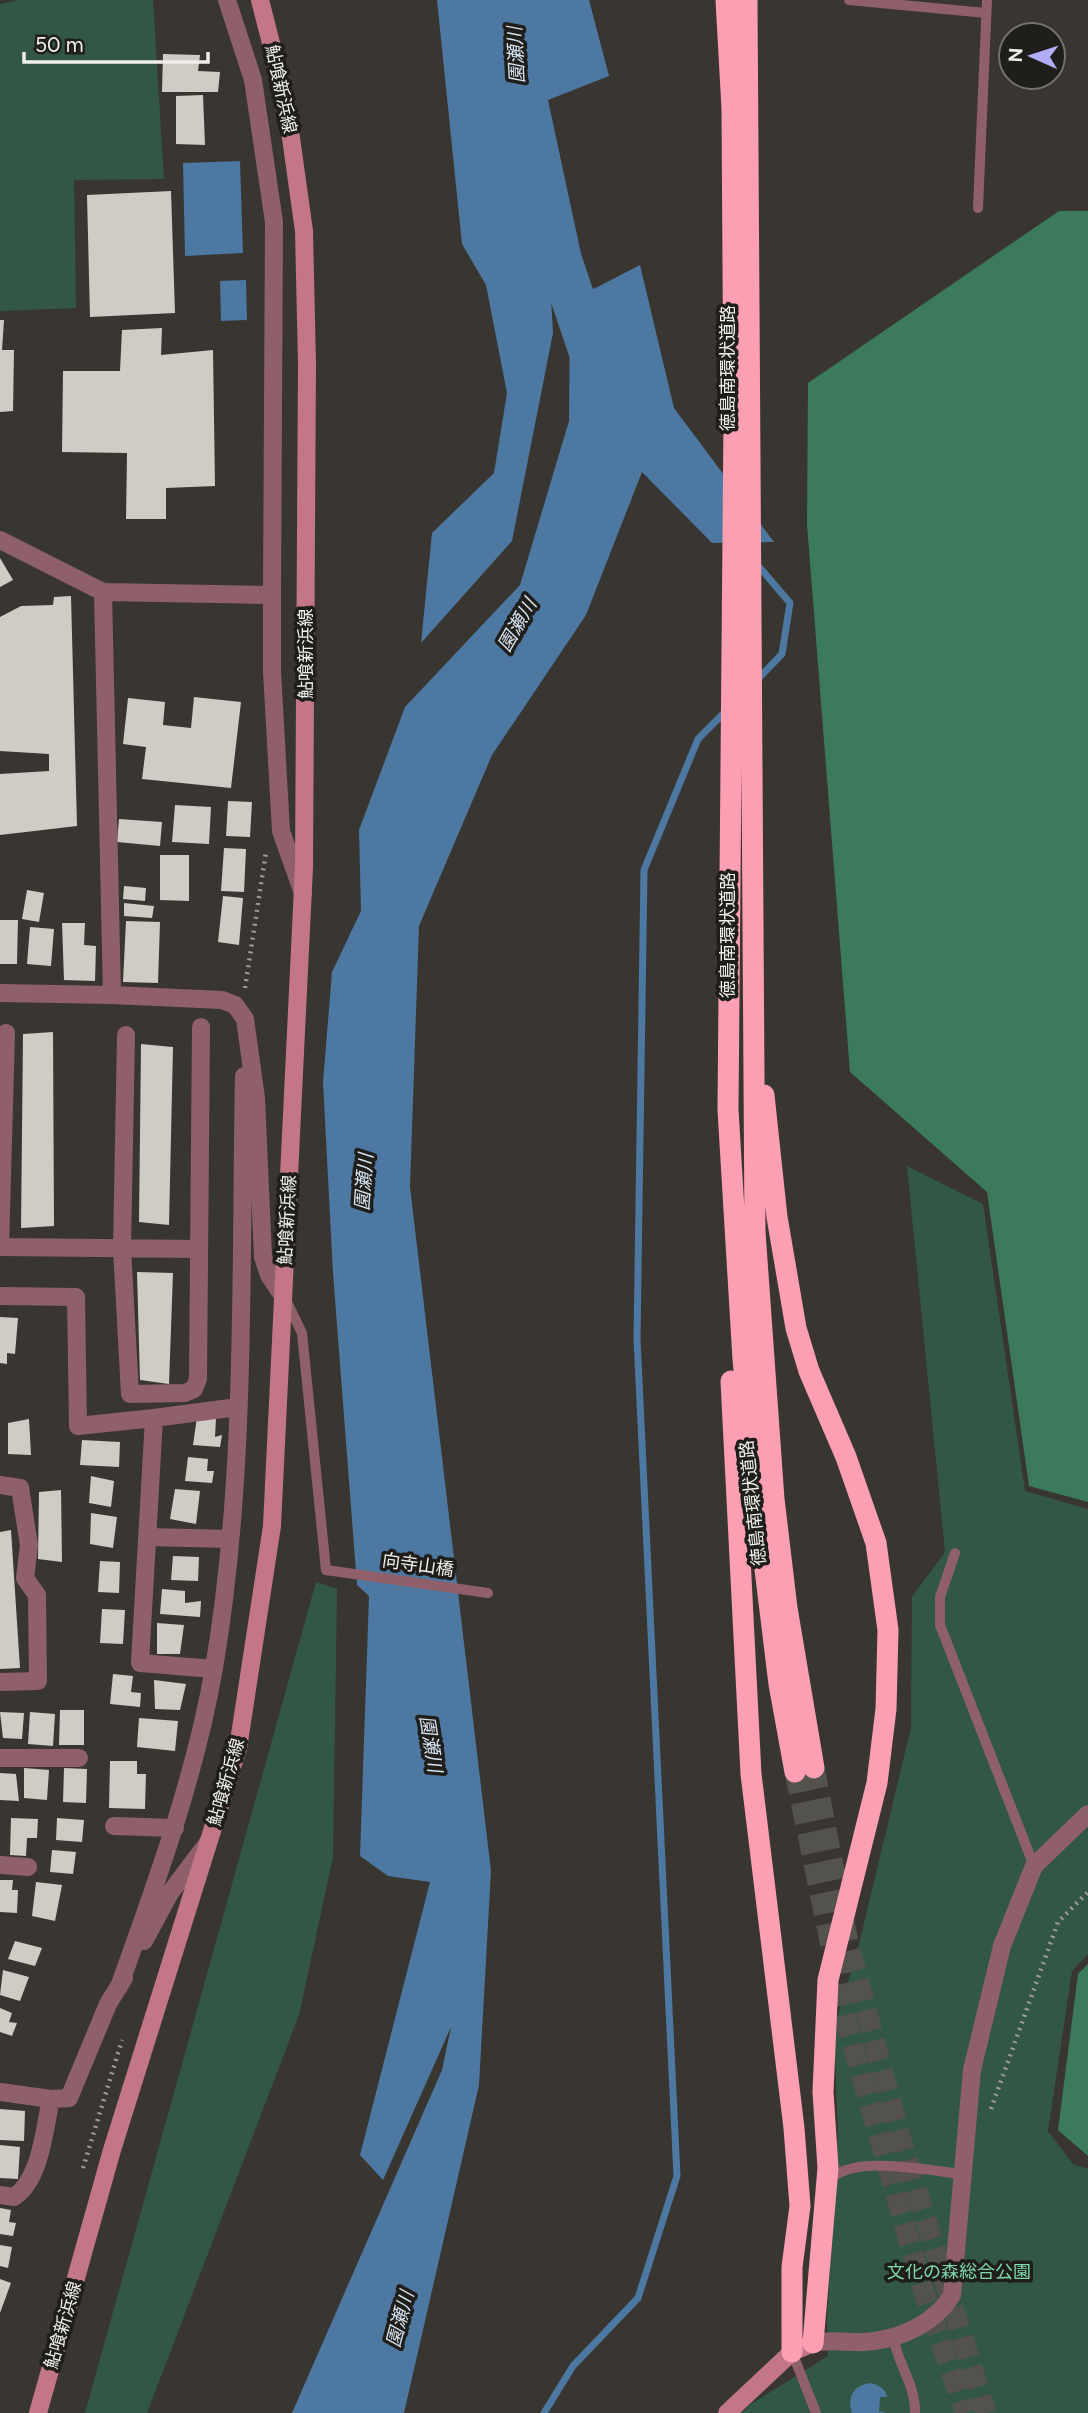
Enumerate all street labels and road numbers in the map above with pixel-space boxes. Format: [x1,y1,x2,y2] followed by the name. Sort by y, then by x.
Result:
[261,43,301,135] street label: 鮎喰新浜線
[717,305,739,431] street label: 徳島南環状道路
[295,609,317,699] street label: 鮎喰新浜線
[717,872,739,998] street label: 徳島南環状道路
[274,1174,300,1266] street label: 鮎喰新浜線
[735,1439,771,1567] street label: 徳島南環状道路
[381,1549,455,1581] street label: 向寺山橋
[203,1736,249,1828] street label: 鮎喰新浜線
[40,2279,86,2371] street label: 鮎喰新浜線

